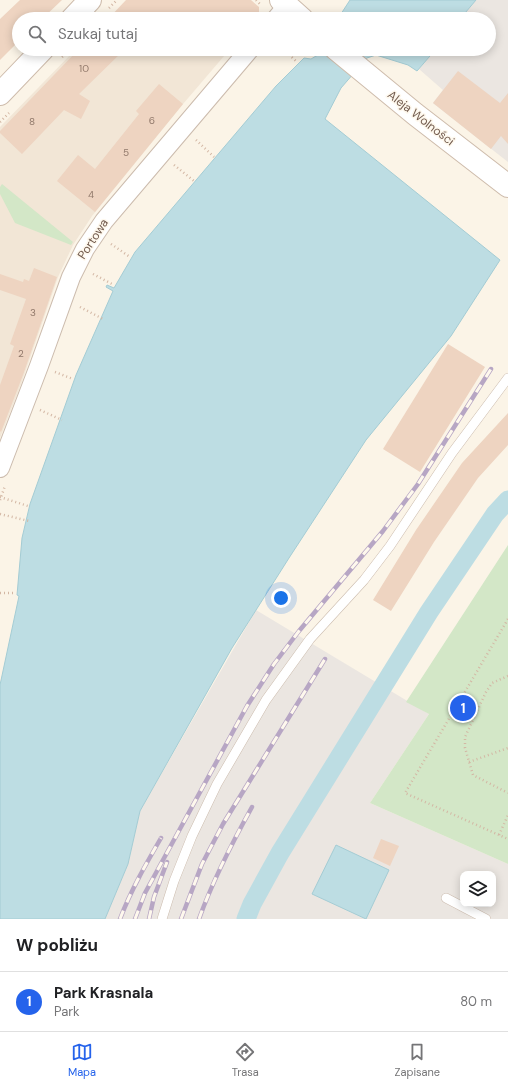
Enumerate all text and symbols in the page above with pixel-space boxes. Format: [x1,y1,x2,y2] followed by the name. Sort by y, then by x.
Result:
[12,12,496,56] search box
[26,23,48,45] icon: search
[58,24,138,44] text: Szukaj tutaj
[79,62,89,75] house number: 10
[384,87,458,149] street label: Aleja Wolności
[149,114,155,127] house number: 6
[29,115,35,128] house number: 8
[123,146,129,159] house number: 5
[88,188,94,201] house number: 4
[74,216,112,262] street label: Portowa
[30,306,36,319] house number: 3
[18,347,24,360] house number: 2
[271,588,291,608] your location
[450,693,476,723] pin: 1
[460,871,496,907] map controls
[460,871,496,907] button: layers
[16,934,98,956] text: W pobliżu
[54,983,153,1003] text: Park Krasnala
[27,993,31,1010] text: 1
[460,993,492,1010] text: 80 m
[54,1003,80,1020] text: Park
[68,1041,96,1079] tab: Mapa
[232,1041,259,1079] tab: Trasa
[395,1041,440,1079] tab: Zapisane

